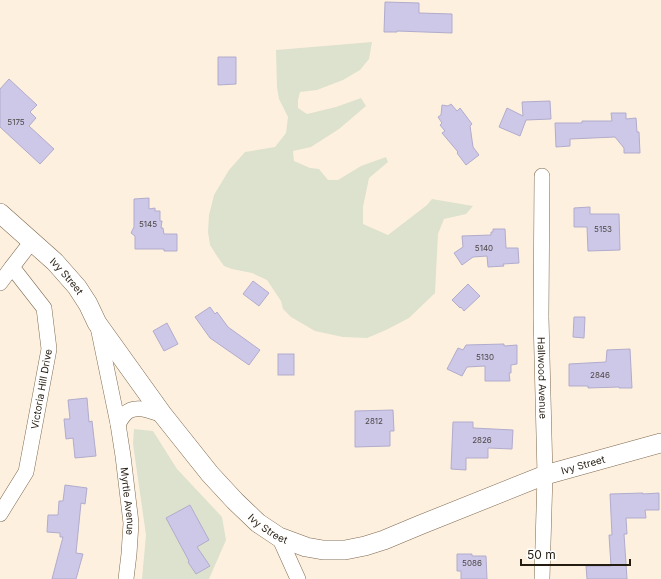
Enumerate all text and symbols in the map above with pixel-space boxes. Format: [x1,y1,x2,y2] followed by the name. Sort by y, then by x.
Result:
[7,117,25,127] house number: 5175
[139,219,157,229] house number: 5145
[594,224,612,234] house number: 5153
[475,243,493,253] house number: 5140
[48,255,87,297] street label: Ivy Street
[536,337,550,419] street label: Hallwood Avenue
[28,348,54,430] street label: Victoria Hill Drive
[476,352,494,362] house number: 5130
[590,370,610,380] house number: 2846
[365,416,383,426] house number: 2812
[472,435,492,445] house number: 2826
[560,453,607,476] street label: Ivy Street
[118,467,137,536] street label: Myrtle Avenue
[246,511,290,546] street label: Ivy Street
[521,541,630,567] scale bar
[527,547,556,562] text: 50 m
[462,558,482,568] house number: 5086

